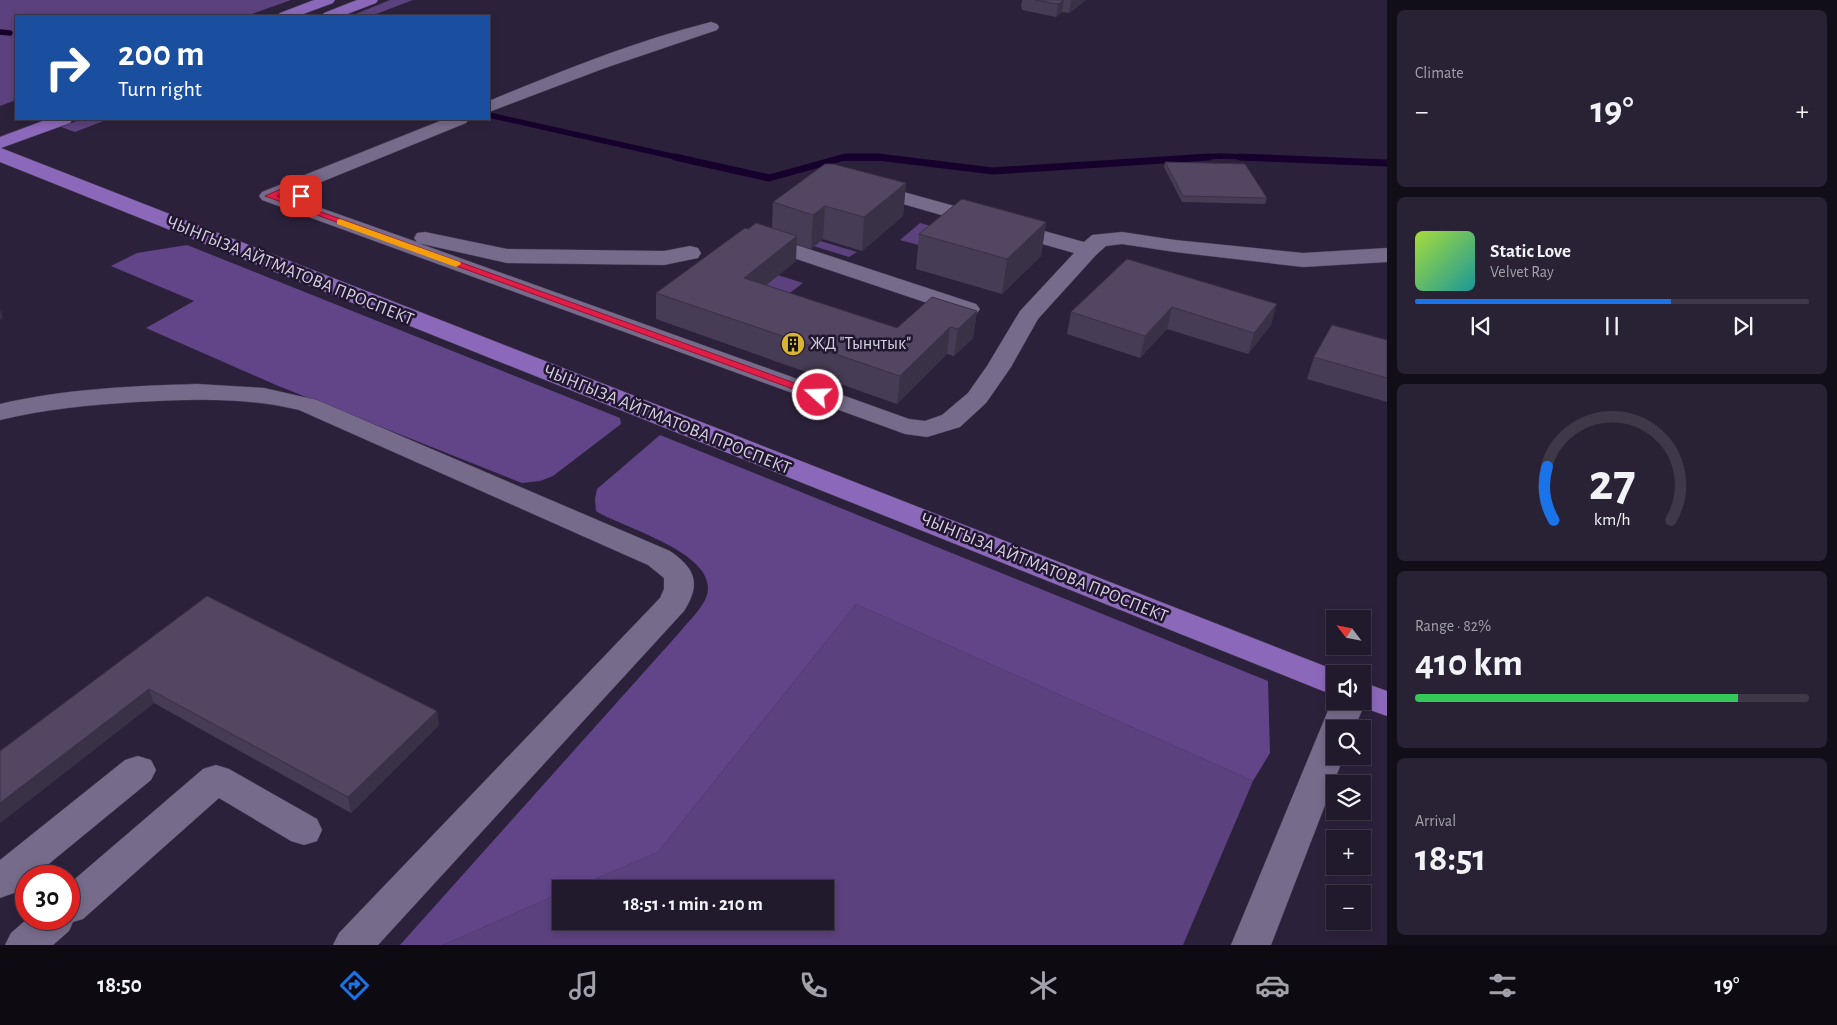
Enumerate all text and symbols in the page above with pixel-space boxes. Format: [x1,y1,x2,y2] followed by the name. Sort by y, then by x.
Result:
[35,35,100,100] icon: right
[118,37,205,72] text: 200 m
[1415,65,1464,81] text: Climate
[118,78,202,100] text: Turn right
[1590,92,1634,130] text: 19°
[1415,98,1428,126] text: −
[1796,98,1809,126] text: +
[280,175,322,217] pin
[287,182,315,210] icon: arrive
[164,211,417,329] street label: ЧЫНГЫЗА АЙТМАТОВА ПРОСПЕКТ
[1490,242,1571,261] text: Static Love
[1490,264,1554,280] text: Velvet Ray
[1467,312,1495,340] icon: previous
[1598,312,1626,340] icon: pause
[1729,312,1757,340] icon: next
[780,331,806,357] building icon: ЖД "Тынчтык"
[810,335,911,353] place label: ЖД "Тынчтык"
[541,360,794,478] street label: ЧЫНГЫЗА АЙТМАТОВА ПРОСПЕКТ
[791,368,843,420] position arrow
[1589,457,1635,509] text: 27
[918,508,1171,626] street label: ЧЫНГЫЗА АЙТМАТОВА ПРОСПЕКТ
[1594,511,1630,529] text: km/h
[1326,610,1371,655] north arrow
[1326,610,1371,930] map controls
[1415,618,1491,634] text: Range · 82%
[1415,645,1523,683] text: 410 km
[1326,665,1371,710] button: sound
[1326,720,1371,765] button: search
[1326,775,1371,820] button: layers
[1415,813,1456,829] text: Arrival
[1326,830,1371,875] button: +
[1415,840,1486,878] text: 18:51
[15,865,80,930] speed limit sign: 30
[1326,885,1371,930] button: −
[623,895,763,914] text: 18:51 · 1 min · 210 m
[337,968,372,1003] icon: directions
[566,968,601,1003] icon: music
[796,968,831,1003] icon: phone
[1026,968,1061,1003] icon: climate
[1255,968,1290,1003] icon: car
[1485,968,1520,1003] icon: filters
[97,974,142,996] text: 18:50
[1715,974,1740,996] text: 19°

